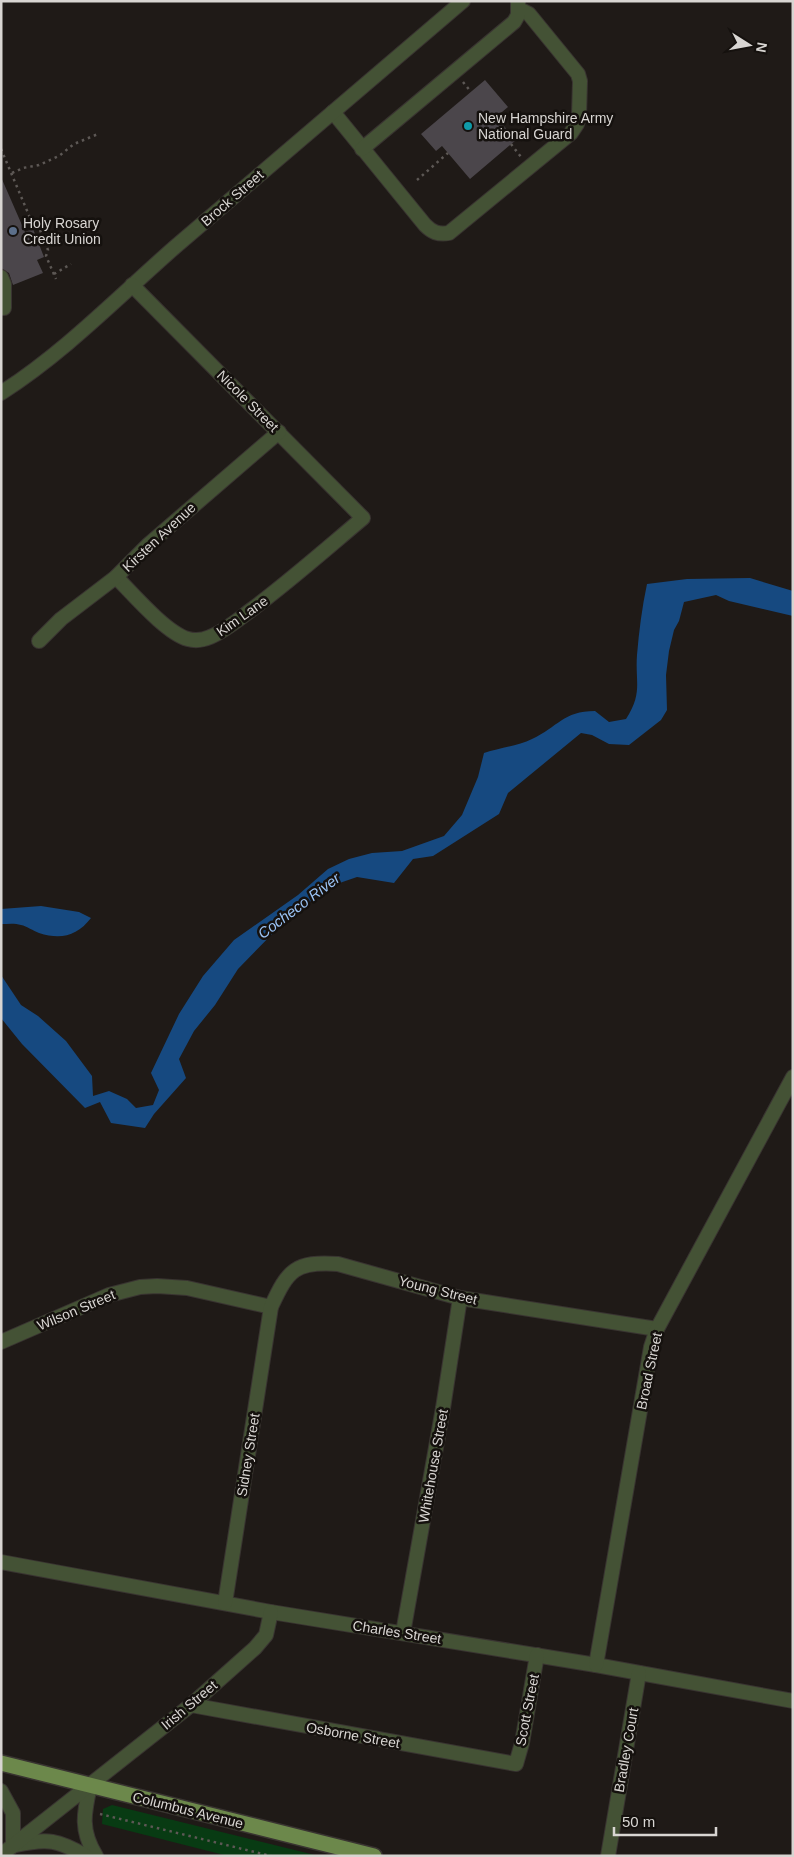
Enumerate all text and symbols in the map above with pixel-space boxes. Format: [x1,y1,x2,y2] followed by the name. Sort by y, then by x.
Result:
[724,20,774,70] north arrow
[753,41,771,54] text: N
[478,110,613,142] place label: New Hampshire Army National Guard
[462,120,474,132] marker: New Hampshire Army National Guard
[198,167,266,229] street label: Brock Street
[23,215,101,247] place label: Holy Rosary Credit Union
[7,225,19,237] marker: Holy Rosary Credit Union
[214,367,282,435] street label: Nicole Street
[119,499,199,575] street label: Kirsten Avenue
[213,592,271,640] street label: Kim Lane
[254,869,344,942] water label: Cocheco River
[397,1273,479,1308] street label: Young Street
[35,1286,118,1334] street label: Wilson Street
[633,1331,665,1411] street label: Broad Street
[415,1408,451,1524] street label: Whitehouse Street
[234,1412,262,1498] street label: Sidney Street
[352,1617,443,1647] street label: Charles Street
[512,1672,542,1747] street label: Scott Street
[158,1677,220,1733] street label: Irish Street
[611,1706,641,1794] street label: Bradley Court
[305,1719,401,1751] street label: Osborne Street
[131,1789,245,1832] street label: Columbus Avenue
[614,1804,716,1836] scale bar
[622,1813,655,1830] text: 50 m

